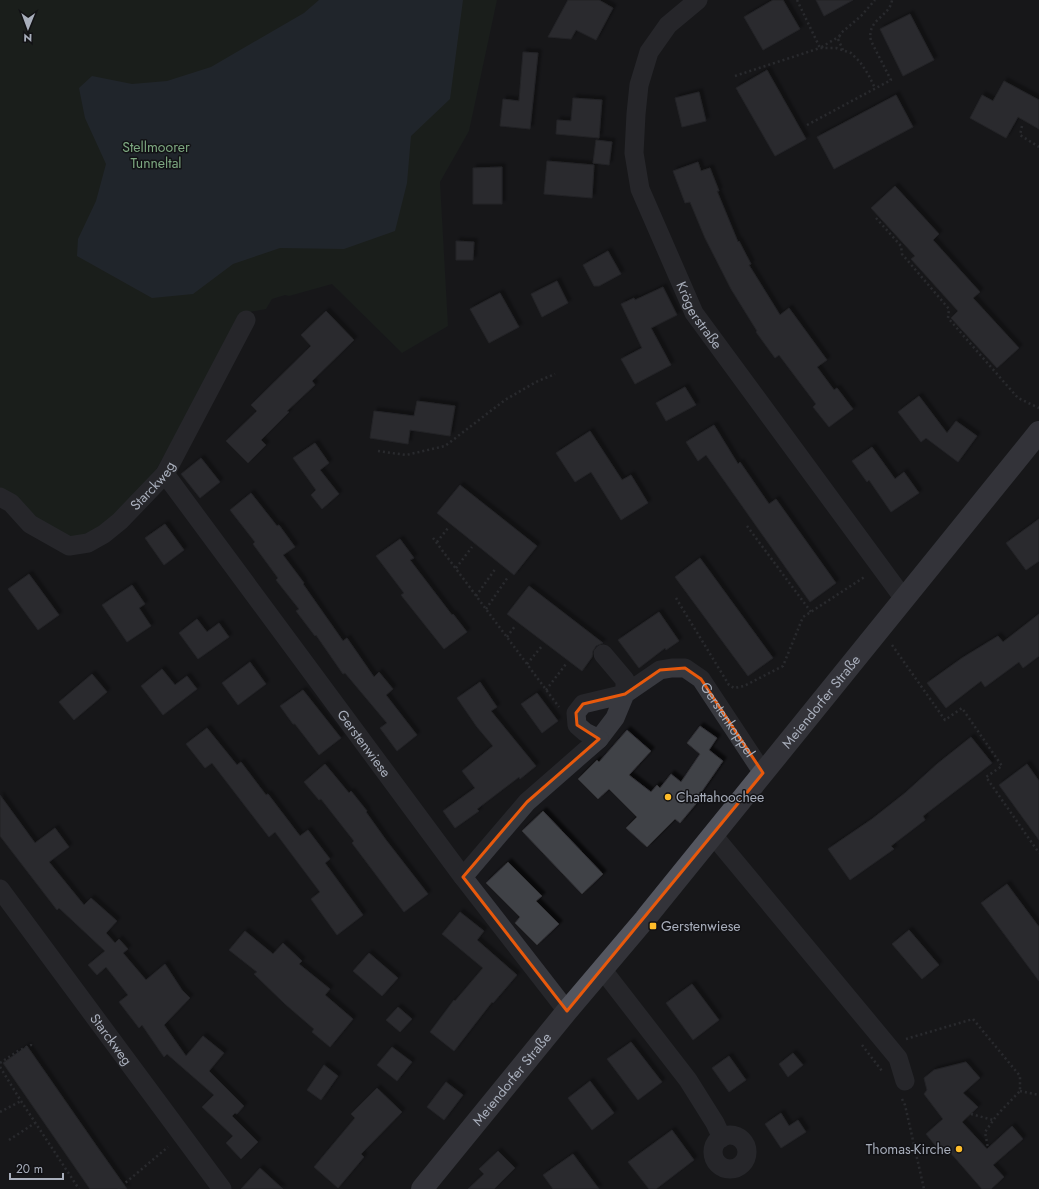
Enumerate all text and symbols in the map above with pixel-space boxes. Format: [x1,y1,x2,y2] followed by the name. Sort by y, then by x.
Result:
[8,8,48,48] north arrow
[23,30,32,46] text: N
[122,137,190,173] park label: Stellmoorer Tunneltal
[671,278,727,353] street label: Krögerstraße
[125,458,180,515] street label: Starckweg
[777,650,865,753] street label: Meiendorfer Straße
[696,678,760,761] street label: Gerstenkoppel
[332,705,396,781] street label: Gerstenwiese
[676,787,764,807] place label: Chattahoochee
[663,792,673,802] marker: Chattahoochee
[661,916,741,936] place label: Gerstenwiese
[648,921,658,931] marker: Gerstenwiese
[85,1009,137,1069] street label: Starckweg
[468,1028,556,1130] street label: Meiendorfer Straße
[866,1139,951,1159] place label: Thomas-Kirche
[954,1144,964,1154] marker: Thomas-Kirche
[10,1155,63,1181] scale bar
[16,1160,43,1178] text: 20 m

